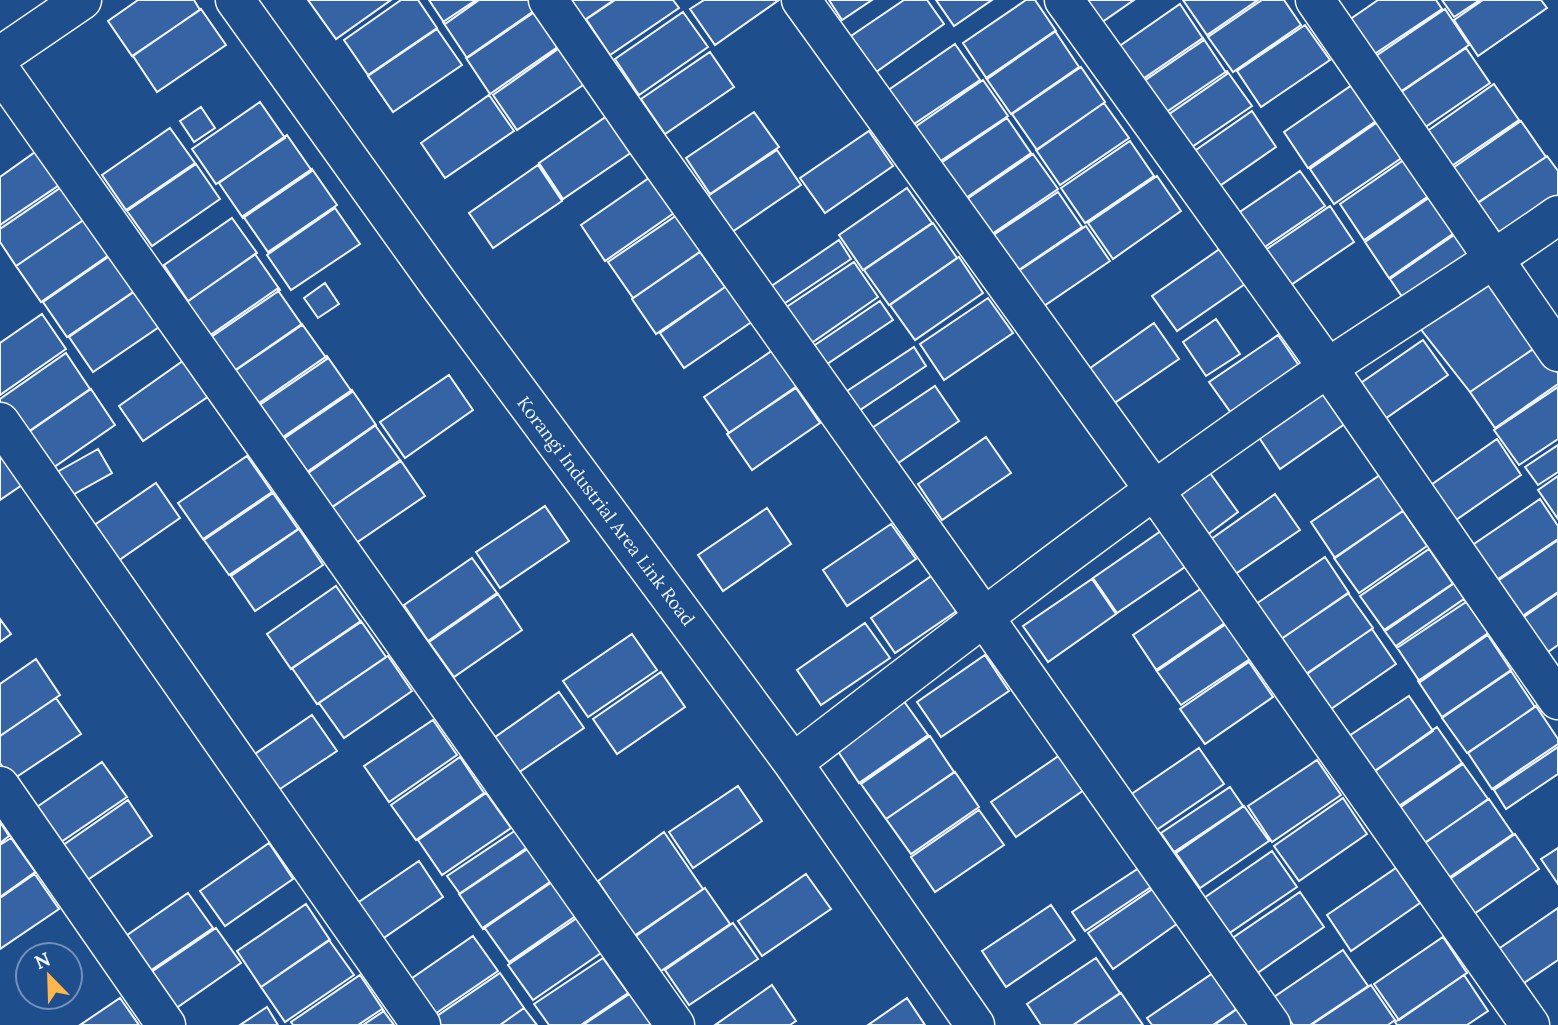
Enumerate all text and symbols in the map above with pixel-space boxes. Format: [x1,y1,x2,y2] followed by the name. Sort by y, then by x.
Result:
[512,392,700,630] street label: Korangi Industrial Area Link Road
[14,941,84,1011] north arrow
[31,946,54,974] text: N

